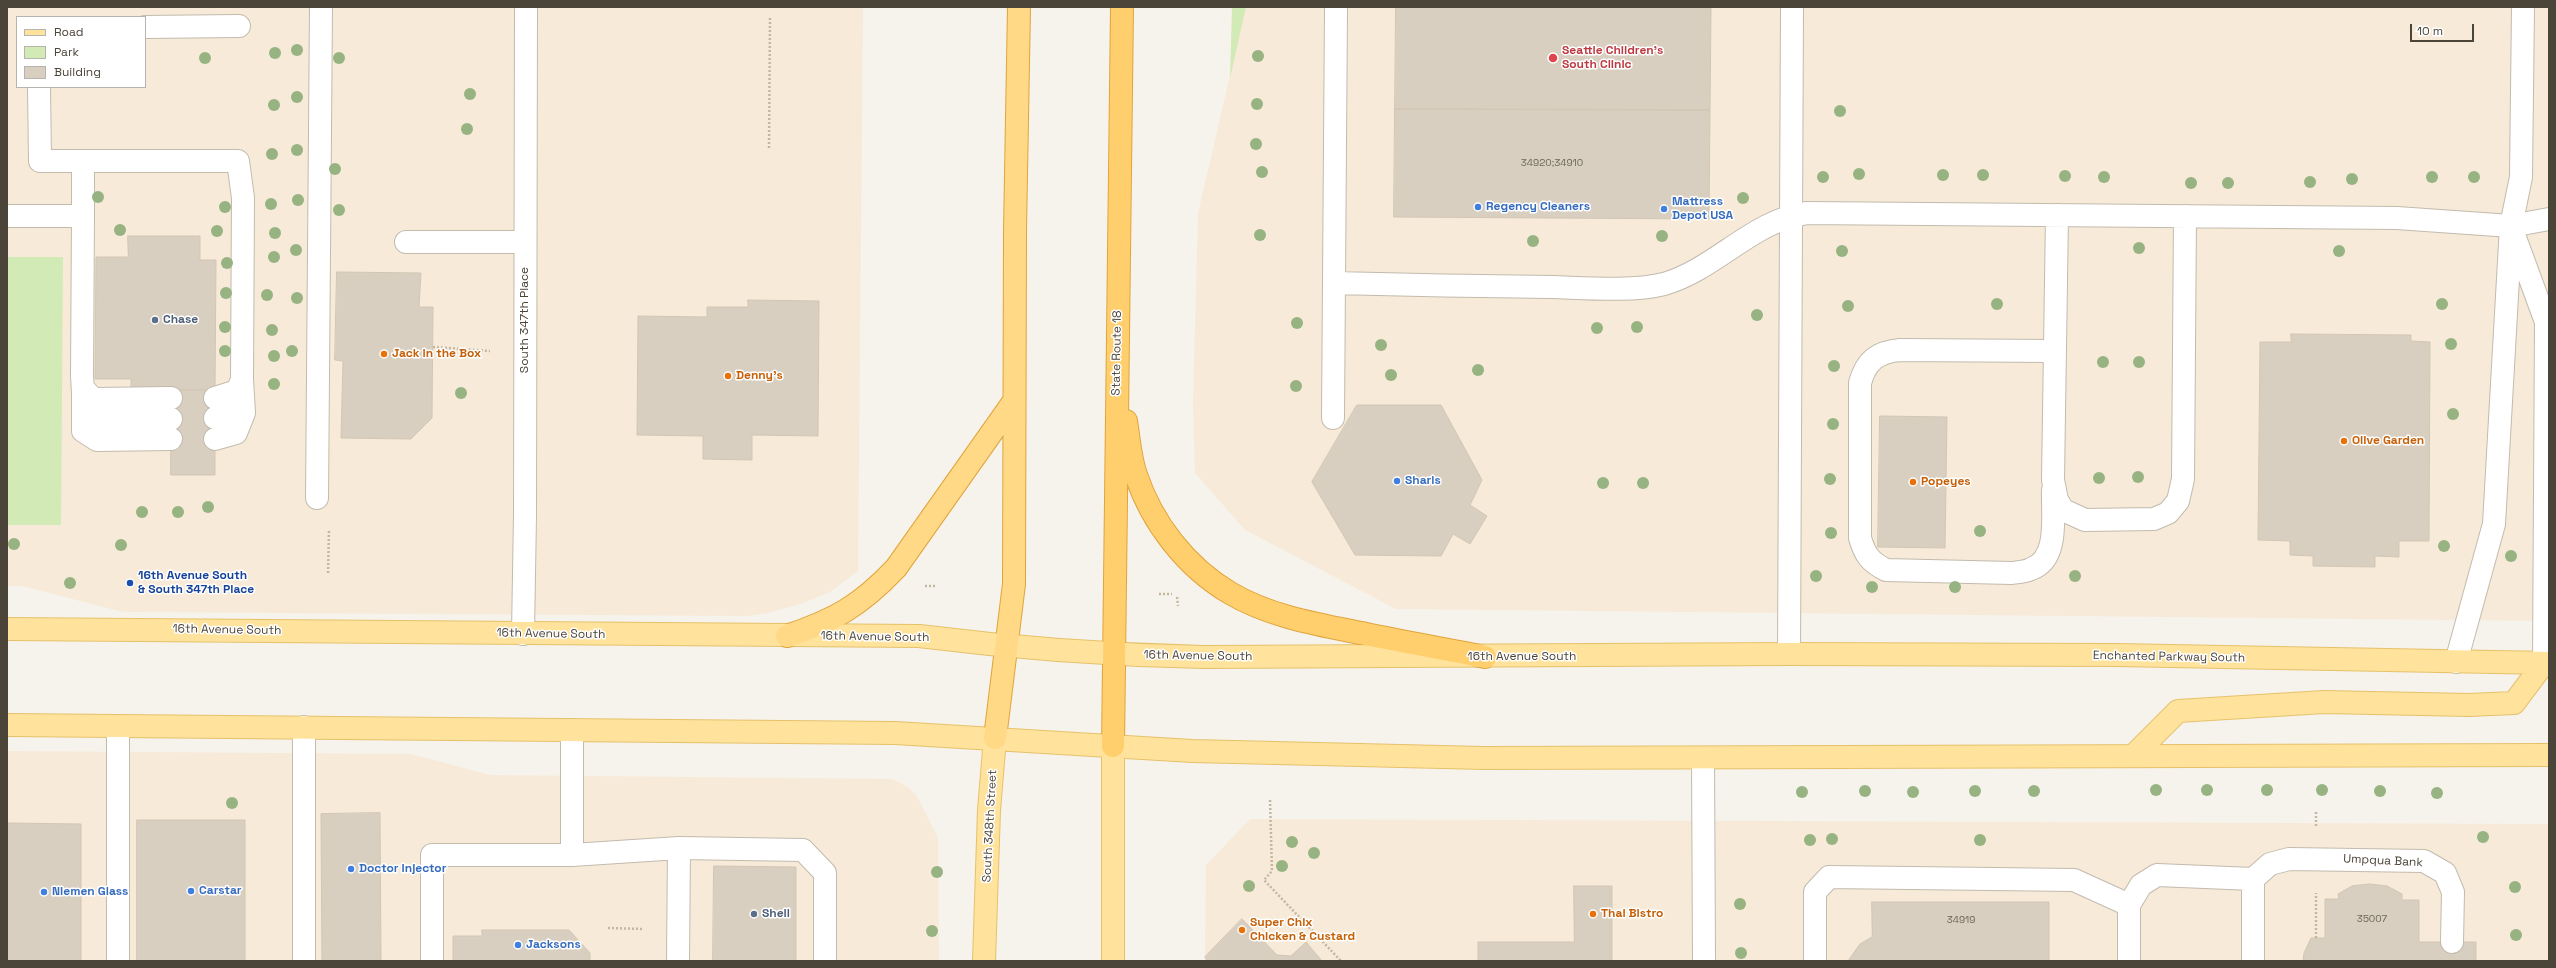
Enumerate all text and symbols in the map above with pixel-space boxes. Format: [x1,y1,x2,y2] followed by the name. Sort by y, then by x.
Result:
[16,16,146,88] legend
[2412,16,2476,42] scale bar
[2417,23,2443,39] text: 10 m
[54,24,83,40] text: Road
[54,44,79,60] text: Park
[1562,44,1663,72] place label: Seattle Children's South Clinic
[1547,52,1559,64] marker: Seattle Children's South Clinic
[54,64,101,80] text: Building
[1521,157,1583,169] house number: 34920;34910
[1672,195,1733,223] place label: Mattress Depot USA
[1486,200,1590,214] place label: Regency Cleaners
[1473,202,1483,212] marker: Regency Cleaners
[1659,204,1669,214] marker: Mattress Depot USA
[518,267,532,373] street label: South 347th Place
[1109,310,1125,396] street label: State Route 18
[163,313,198,327] place label: Chase
[150,315,160,325] marker: Chase
[392,347,481,361] place label: Jack in the Box
[379,349,389,359] marker: Jack in the Box
[736,369,783,383] place label: Denny's
[723,371,733,381] marker: Denny's
[2352,434,2424,448] place label: Olive Garden
[2339,436,2349,446] marker: Olive Garden
[1405,474,1441,488] place label: Sharis
[1921,475,1971,489] place label: Popeyes
[1392,476,1402,486] marker: Sharis
[1908,477,1918,487] marker: Popeyes
[138,569,254,597] place label: 16th Avenue South & South 347th Place
[125,578,135,588] marker: 16th Avenue South & South 347th Place
[172,622,282,638] street label: 16th Avenue South
[496,626,606,642] street label: 16th Avenue South
[820,629,930,645] street label: 16th Avenue South
[1143,648,1253,664] street label: 16th Avenue South
[2093,648,2245,666] street label: Enchanted Parkway South
[1468,650,1576,664] street label: 16th Avenue South
[980,769,1000,883] street label: South 348th Street
[2343,852,2423,870] street label: Umpqua Bank
[359,862,446,876] place label: Doctor Injector
[346,864,356,874] marker: Doctor Injector
[199,884,242,898] place label: Carstar
[52,885,128,899] place label: Niemen Glass
[186,886,196,896] marker: Carstar
[39,887,49,897] marker: Niemen Glass
[762,907,790,921] place label: Shell
[1601,907,1663,921] place label: Thai Bistro
[749,909,759,919] marker: Shell
[1588,909,1598,919] marker: Thai Bistro
[2357,913,2387,925] house number: 35007
[1947,914,1975,926] house number: 34919
[1250,916,1355,944] place label: Super Chix Chicken & Custard
[1237,925,1247,935] marker: Super Chix Chicken & Custard
[526,938,581,952] place label: Jacksons
[513,940,523,950] marker: Jacksons

